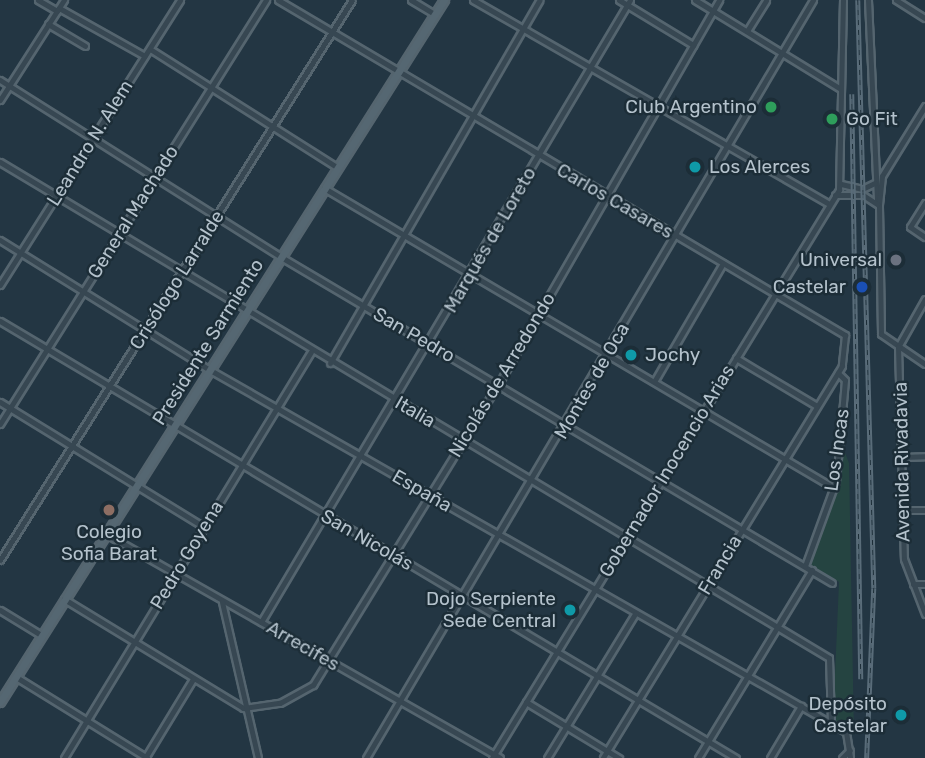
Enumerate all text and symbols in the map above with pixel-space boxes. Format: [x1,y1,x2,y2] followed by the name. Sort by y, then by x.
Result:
[42,76,138,210] street label: Leandro N. Alem
[625,96,757,118] place label: Club Argentino
[763,99,779,115] marker: Club Argentino
[846,108,898,130] place label: Go Fit
[824,111,840,127] marker: Go Fit
[83,141,183,283] street label: General Machado
[709,156,811,178] place label: Los Alerces
[553,158,677,244] street label: Carlos Casares
[687,159,703,175] marker: Los Alerces
[439,163,541,317] street label: Marqués de Loreto
[125,206,229,354] street label: Crisólogo Larralde
[800,249,882,271] place label: Universal
[888,252,904,268] marker: Universal
[148,255,268,429] street label: Presidente Sarmiento
[773,276,846,298] place label: Castelar
[852,277,872,297] marker: Castelar
[444,288,560,462] street label: Nicolás de Arredondo
[369,303,459,367] street label: San Pedro
[550,319,634,443] street label: Montes de Oca
[645,344,700,366] place label: Jochy
[623,347,639,363] marker: Jochy
[594,360,740,582] street label: Gobernador Inocencio Arias
[889,382,915,542] street label: Avenida Rivadavia
[391,391,439,433] street label: Italia
[820,407,854,493] street label: Los Incas
[388,465,456,517] street label: España
[146,496,228,614] street label: Pedro Goyena
[101,502,117,518] marker: Colegio Sofia Barat
[317,505,417,575] street label: San Nicolás
[61,521,157,565] place label: Colegio Sofia Barat
[693,531,747,599] street label: Francia
[426,588,556,632] place label: Dojo Serpiente Sede Central
[562,602,578,618] marker: Dojo Serpiente Sede Central
[263,616,343,676] street label: Arrecifes
[808,693,887,737] place label: Depósito Castelar
[893,707,909,723] marker: Depósito Castelar

